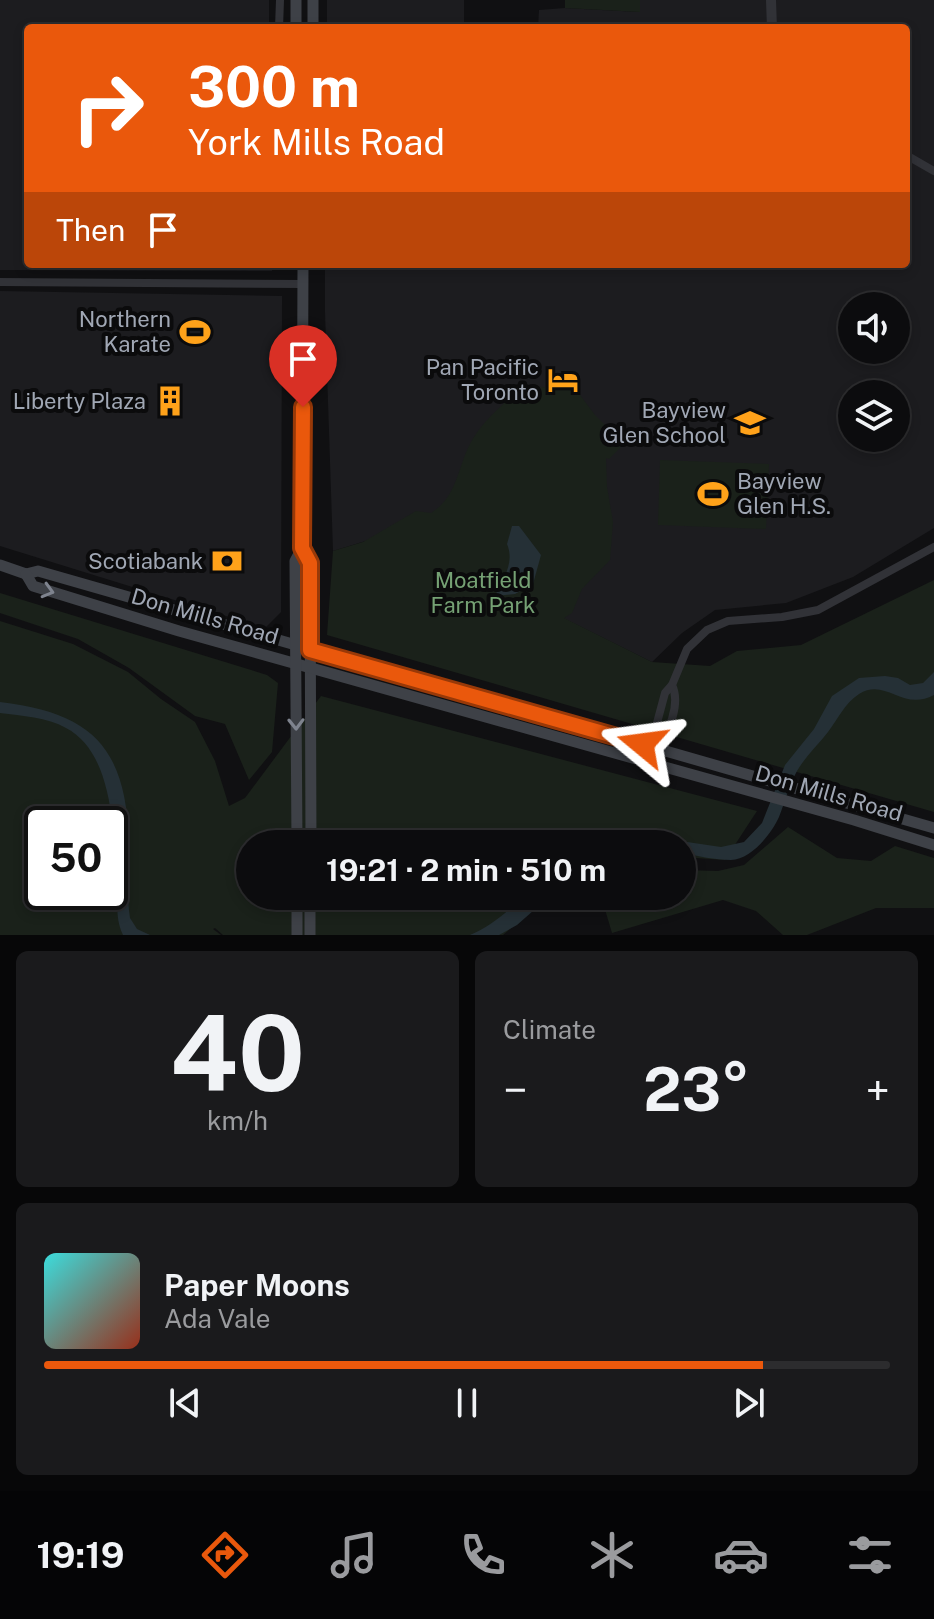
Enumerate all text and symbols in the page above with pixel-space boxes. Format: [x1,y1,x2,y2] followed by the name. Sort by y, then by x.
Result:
[188,54,360,120] text: 300 m
[56,56,160,160] icon: right
[188,121,445,163] text: York Mills Road
[141,208,185,252] icon: arrive
[56,212,125,248] text: Then
[838,292,910,452] map controls
[838,292,910,364] button: sound
[79,306,171,357] place label: Northern Karate
[178,315,212,349] sports icon: Northern Karate
[269,325,337,407] pin
[281,337,325,381] icon: arrive
[426,354,539,405] place label: Pan Pacific Toronto
[546,363,580,397] hotel icon: Pan Pacific Toronto
[838,380,910,452] button: layers
[153,384,187,418] building icon: Liberty Plaza
[13,388,146,414] place label: Liberty Plaza
[602,397,726,448] place label: Bayview Glen School
[733,406,767,440] school or university icon: Bayview Glen School
[737,468,831,519] place label: Bayview Glen H.S.
[696,477,730,511] sports icon: Bayview Glen H.S.
[210,544,244,578] bank icon: Scotiabank
[88,548,203,574] place label: Scotiabank
[431,567,535,618] park label: Moatfield Farm Park
[41,582,55,598] one-way arrow
[128,583,282,649] street label: Don Mills Road
[600,702,684,786] position arrow
[287,718,305,731] one-way arrow
[752,760,906,826] street label: Don Mills Road
[24,806,128,910] speed limit sign: 50
[326,852,606,888] text: 19:21 · 2 min · 510 m
[170,992,305,1114] text: 40
[503,1014,596,1045] text: Climate
[643,1054,750,1125] text: 23°
[503,1064,527,1116] text: −
[866,1064,890,1116] text: +
[207,1105,268,1136] text: km/h
[164,1267,350,1303] text: Paper Moons
[164,1303,270,1334] text: Ada Vale
[163,1381,207,1425] icon: previous
[445,1381,489,1425] icon: pause
[727,1381,771,1425] icon: next
[197,1527,253,1583] icon: directions
[326,1527,382,1583] icon: music
[455,1527,511,1583] icon: phone
[584,1527,640,1583] icon: climate
[713,1527,769,1583] icon: car
[842,1527,898,1583] icon: filters
[36,1534,124,1576] text: 19:19

